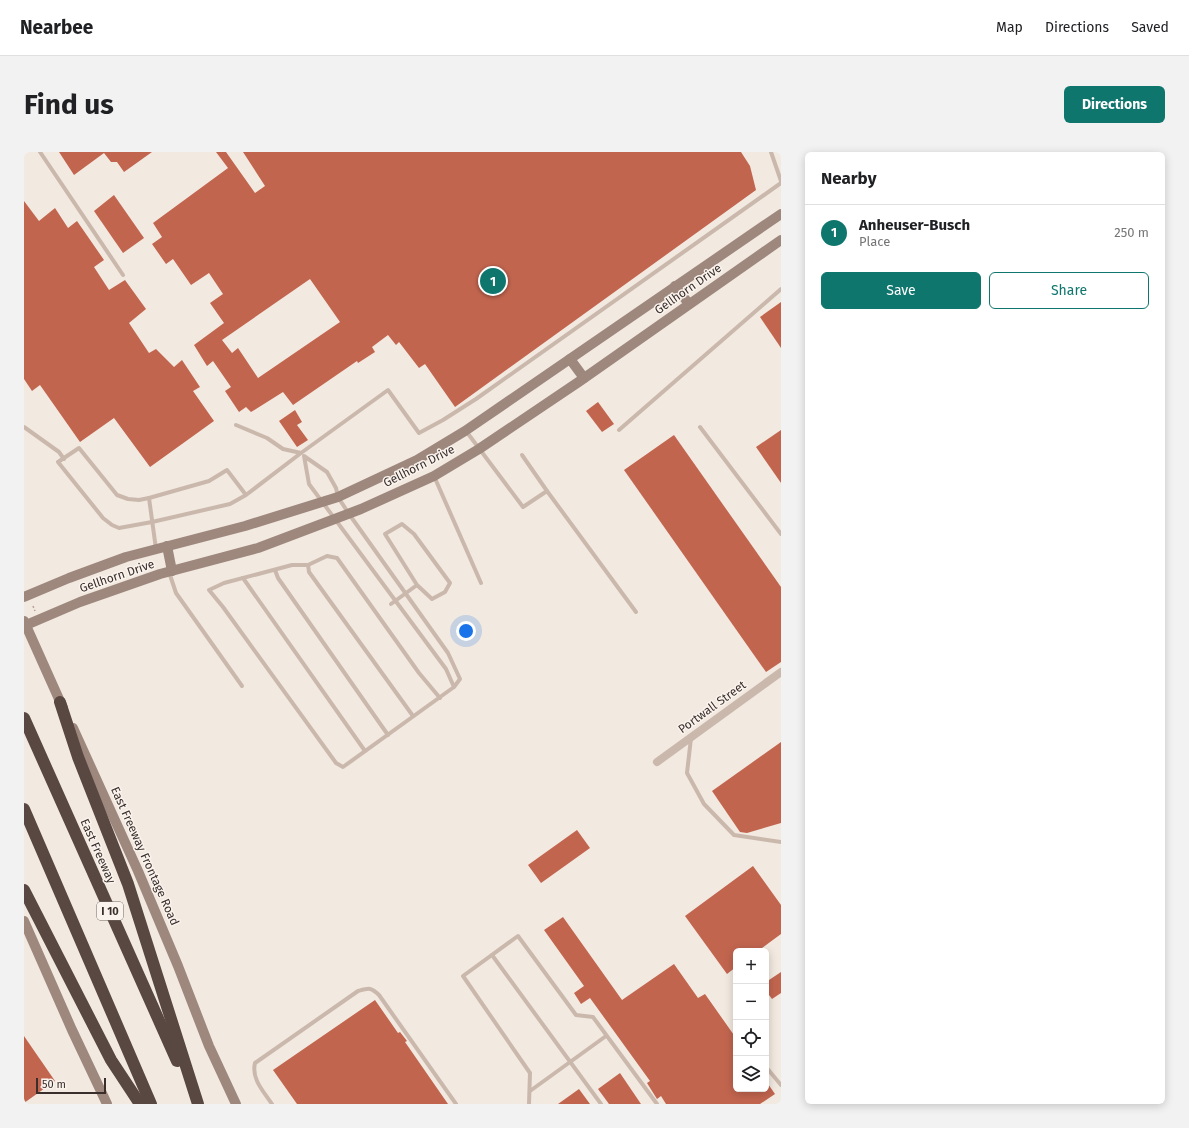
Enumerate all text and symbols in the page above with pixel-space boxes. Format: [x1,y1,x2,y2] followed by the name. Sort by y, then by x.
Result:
[20,16,93,39] text: Nearbee
[996,19,1023,36] text: Map
[1045,19,1109,36] text: Directions
[1131,19,1169,36] text: Saved
[1064,86,1165,123] button: Directions
[24,88,114,121] text: Find us
[821,168,876,189] text: Nearby
[859,216,970,234] text: Anheuser-Busch
[831,225,837,240] text: 1
[1114,225,1149,240] text: 250 m
[859,234,890,249] text: Place
[652,261,724,317] street label: Gellhorn Drive
[480,266,506,296] pin: 1
[821,272,981,309] button: Save
[989,272,1149,309] button: Share
[381,442,457,490] street label: Gellhorn Drive
[78,557,156,595] street label: Gellhorn Drive
[456,621,476,641] your location
[675,677,749,736] street label: Portwall Street
[108,784,182,928] street label: East Freeway Frontage Road
[78,816,119,886] street label: East Freeway
[97,902,123,920] road number: I 10
[733,948,769,1092] map controls
[733,948,769,984] button: +
[733,984,769,1020] button: −
[733,1020,769,1056] button: locate
[733,1056,769,1092] button: layers
[36,1076,106,1095] scale bar
[42,1078,66,1091] text: 50 m

